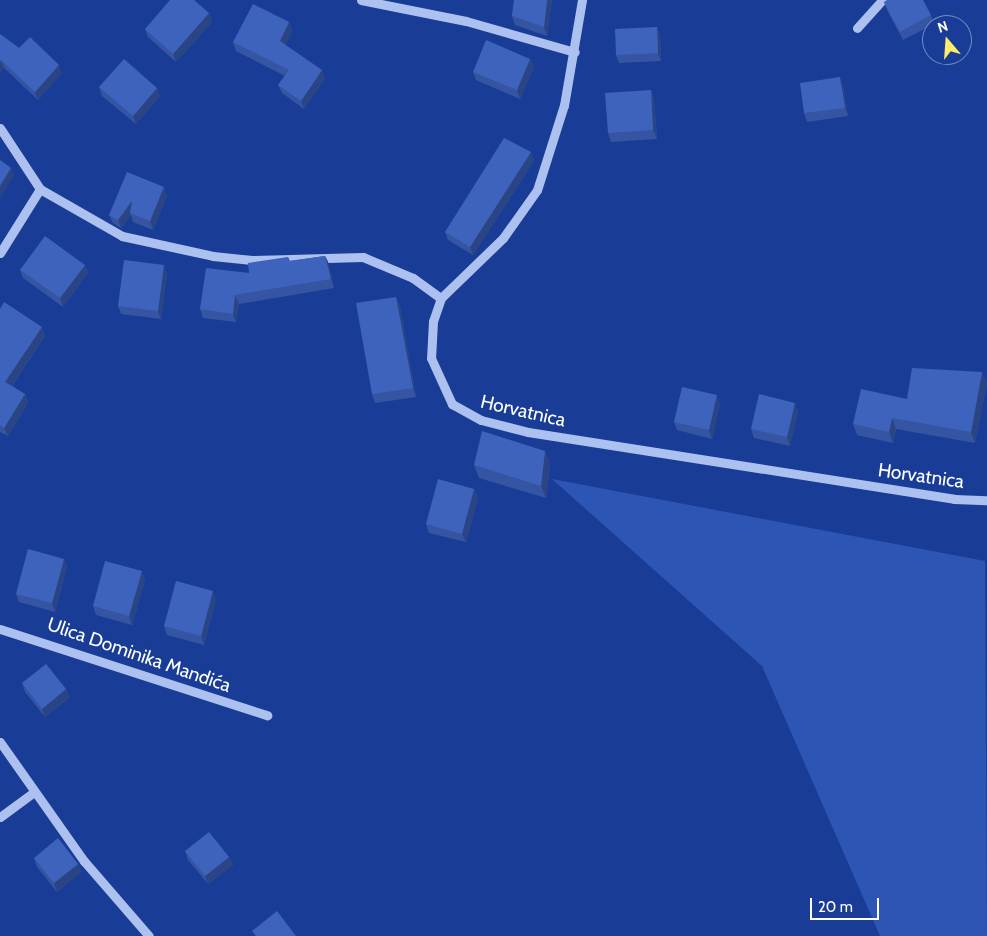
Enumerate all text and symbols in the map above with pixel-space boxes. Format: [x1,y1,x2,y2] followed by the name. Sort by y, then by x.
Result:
[922,15,972,65] north arrow
[935,17,950,37] text: N
[478,390,568,432] street label: Horvatnica
[877,459,965,493] street label: Horvatnica
[44,613,234,697] street label: Ulica Dominika Mandića
[812,888,881,920] scale bar
[818,898,853,916] text: 20 m

